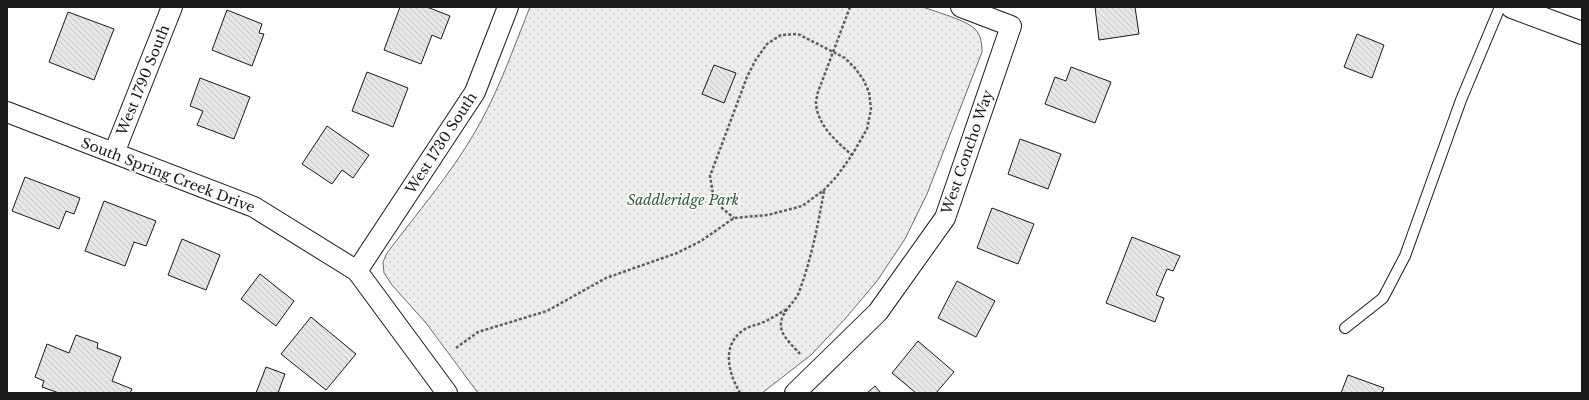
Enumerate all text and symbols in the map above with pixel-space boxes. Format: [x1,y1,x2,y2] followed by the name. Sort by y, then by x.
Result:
[112,22,174,139] street label: West 1790 South
[937,87,997,218] street label: West Concho Way
[401,89,481,198] street label: West 1730 South
[79,134,257,216] street label: South Spring Creek Drive
[627,191,739,209] park label: Saddleridge Park

